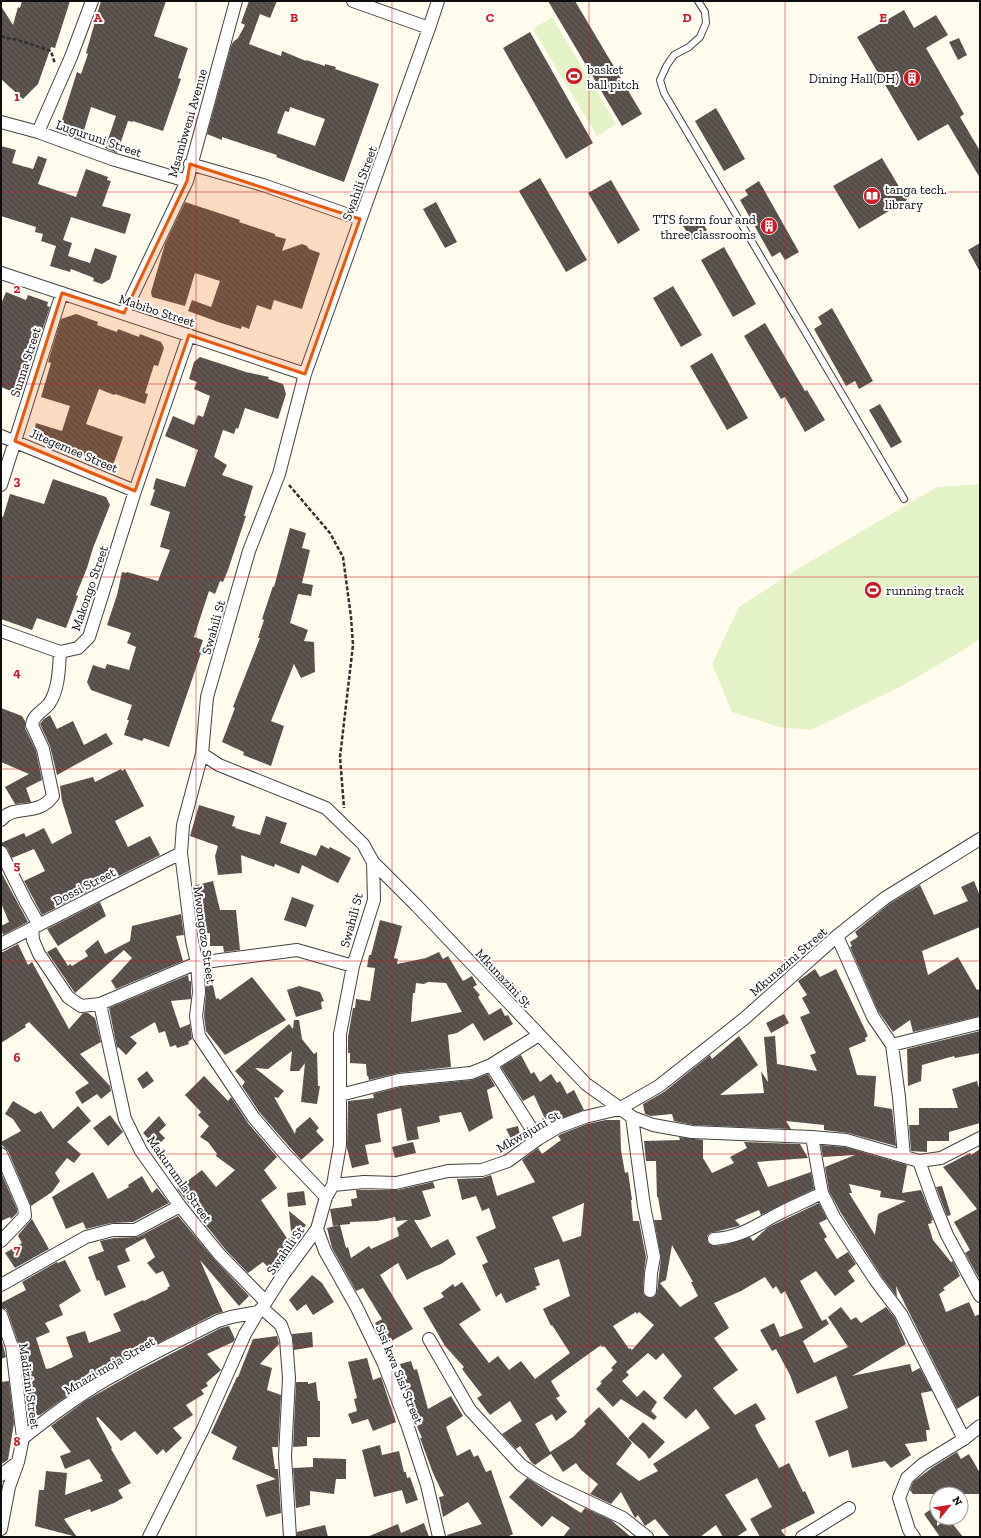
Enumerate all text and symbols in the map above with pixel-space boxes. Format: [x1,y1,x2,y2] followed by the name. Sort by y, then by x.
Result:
[94,10,103,25] text: A
[290,10,298,25] text: B
[486,10,494,25] text: C
[682,10,692,25] text: D
[879,10,887,25] text: E
[586,62,640,92] place label: basket ball pitch
[564,66,584,86] sports icon: basket ball pitch
[165,67,210,179] street label: Msambweni Avenue
[902,68,922,88] building icon: Dining Hall(DH)
[809,71,899,86] place label: Dining Hall(DH)
[14,89,20,104] text: 1
[54,117,144,160] street label: Luguruni Street
[339,144,380,223] street label: Swahili Street
[885,182,947,212] place label: tanga tech. library
[862,186,882,206] library icon: tanga tech. library
[653,212,756,242] place label: TTS form four and three classrooms
[759,216,779,236] building icon: TTS form four and three classrooms
[14,281,21,296] text: 2
[117,291,197,330] street label: Mabibo Street
[7,325,44,399] street label: Sunna Street
[28,425,120,476] street label: Jitegemee Street
[14,473,21,488] text: 3
[68,543,111,633] street label: Makongo Street
[863,580,883,600] sports icon: running track
[886,583,964,598] place label: running track
[199,598,228,656] street label: Swahili St
[13,665,21,680] text: 4
[14,858,21,873] text: 5
[50,864,118,909] street label: Dossi Street
[190,885,219,985] street label: Mwongozo Street
[337,891,366,949] street label: Swahili St
[747,924,830,999] street label: Mkunazini Street
[473,946,535,1011] street label: Mkunazini St
[14,1050,21,1065] text: 6
[494,1107,563,1157] street label: Mkwajuni St
[144,1133,215,1226] street label: Makurumla Street
[263,1223,308,1277] street label: Swahili St
[14,1242,21,1257] text: 7
[373,1322,426,1426] street label: Sisi kwa Sisi Street
[61,1333,158,1398] street label: Mnazi moja Street
[16,1342,43,1430] street label: Madizini Street
[13,1434,21,1449] text: 8
[929,1486,969,1526] north arrow
[950,1494,965,1509] text: N

